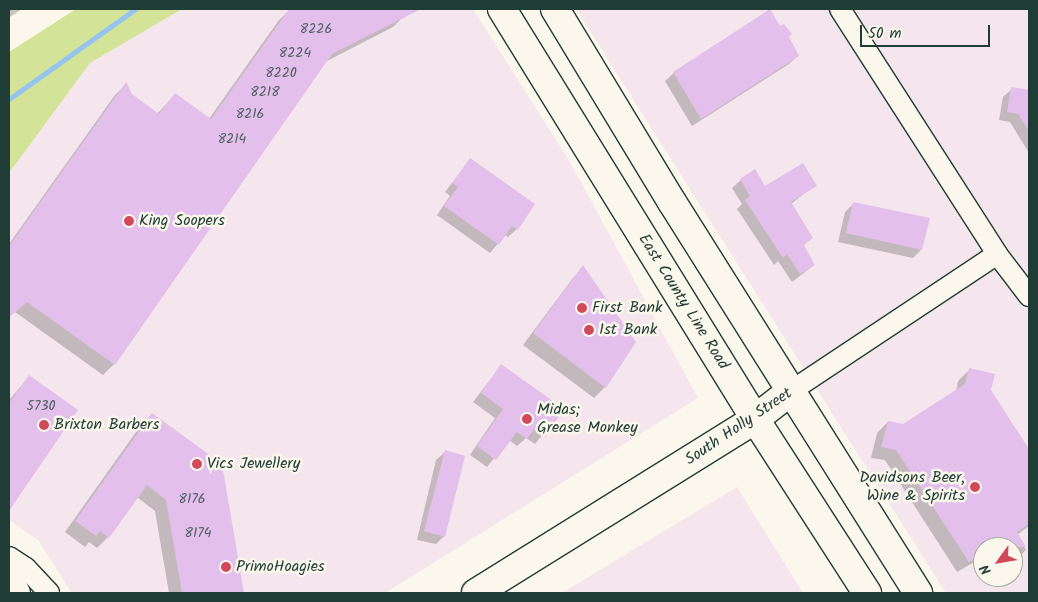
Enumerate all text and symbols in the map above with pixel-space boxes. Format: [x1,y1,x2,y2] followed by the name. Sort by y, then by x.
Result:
[863,15,993,47] scale bar
[300,21,332,37] house number: 8226
[868,22,902,46] text: 50 m
[279,45,311,61] house number: 8224
[265,65,297,81] house number: 8220
[250,84,280,100] house number: 8218
[236,106,264,122] house number: 8216
[218,131,246,147] house number: 8214
[139,211,225,231] place label: King Soopers
[123,215,135,227] marker: King Soopers
[633,231,733,373] street label: East County Line Road
[592,298,663,318] place label: First Bank
[576,302,588,314] marker: First Bank
[599,320,657,340] place label: 1st Bank
[583,324,595,336] marker: 1st Bank
[682,384,796,470] street label: South Holly Street
[27,398,55,414] house number: 5730
[537,400,638,438] place label: Midas; Grease Monkey
[521,413,533,425] marker: Midas; Grease Monkey
[54,415,159,435] place label: Brixton Barbers
[38,419,50,431] marker: Brixton Barbers
[207,454,300,474] place label: Vics Jewellery
[191,458,203,470] marker: Vics Jewellery
[859,468,965,506] place label: Davidsons Beer, Wine & Spirits
[969,481,981,493] marker: Davidsons Beer, Wine & Spirits
[178,491,206,507] house number: 8176
[185,525,211,541] house number: 8174
[973,537,1023,587] north arrow
[236,557,325,577] place label: PrimoHoagies
[974,560,998,579] text: N
[220,561,232,573] marker: PrimoHoagies

